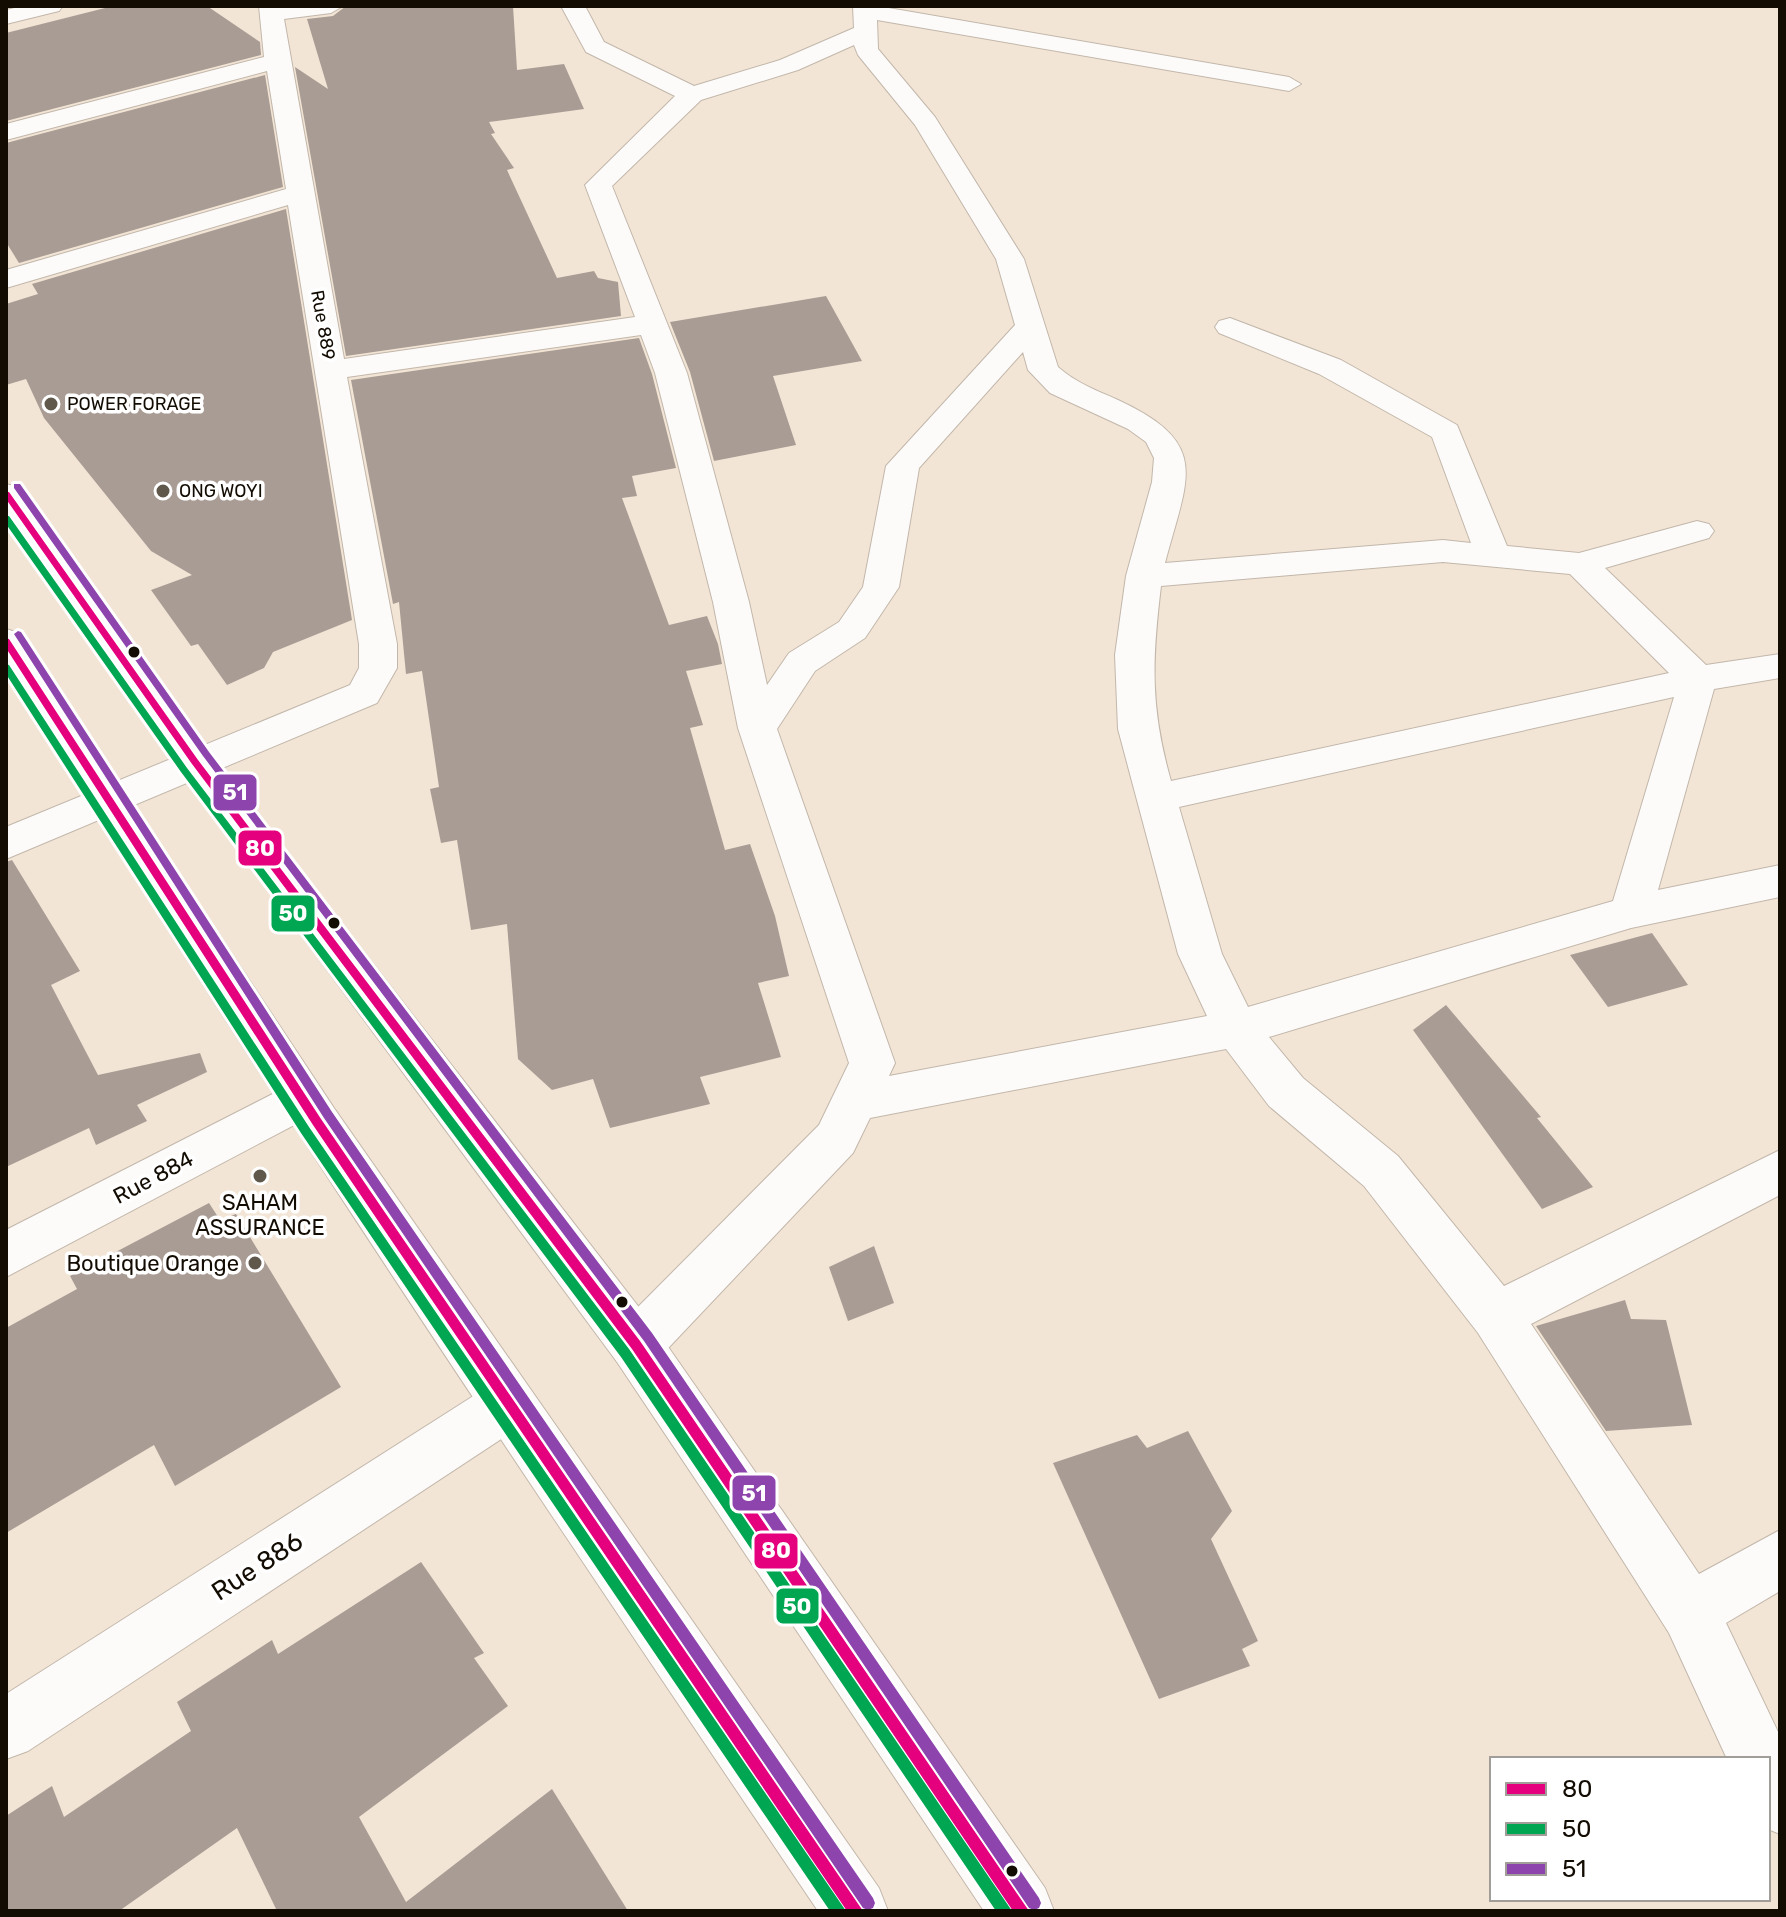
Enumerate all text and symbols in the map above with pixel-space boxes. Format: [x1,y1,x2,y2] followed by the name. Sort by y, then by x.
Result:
[306,288,340,362] street label: Rue 889
[67,393,202,415] place label: POWER FORAGE
[42,395,60,413] marker: POWER FORAGE
[179,480,263,502] place label: ONG WOYI
[154,482,172,500] marker: ONG WOYI
[126,644,142,660] unlabelled marker
[212,773,258,812] line badge: 51
[223,779,248,806] text: 51
[237,829,283,867] line badge: 80
[245,835,275,862] text: 80
[270,894,316,933] line badge: 50
[278,900,308,927] text: 50
[326,915,342,931] unlabelled marker
[108,1145,198,1210] street label: Rue 884
[251,1167,269,1185] marker: SAHAM ASSURANCE
[195,1189,325,1241] place label: SAHAM ASSURANCE
[66,1250,239,1277] place label: Boutique Orange
[246,1254,264,1272] marker: Boutique Orange
[614,1294,630,1310] unlabelled marker
[731,1474,777,1512] line badge: 51
[742,1480,767,1507] text: 51
[206,1526,309,1607] street label: Rue 886
[753,1532,799,1570] line badge: 80
[761,1537,791,1564] text: 80
[775,1587,820,1625] line badge: 50
[782,1593,812,1620] text: 50
[1490,1757,1770,1901] legend
[1562,1775,1593,1803] text: 80
[1562,1815,1592,1843] text: 50
[1562,1855,1586,1883] text: 51
[1004,1863,1020,1879] unlabelled marker

